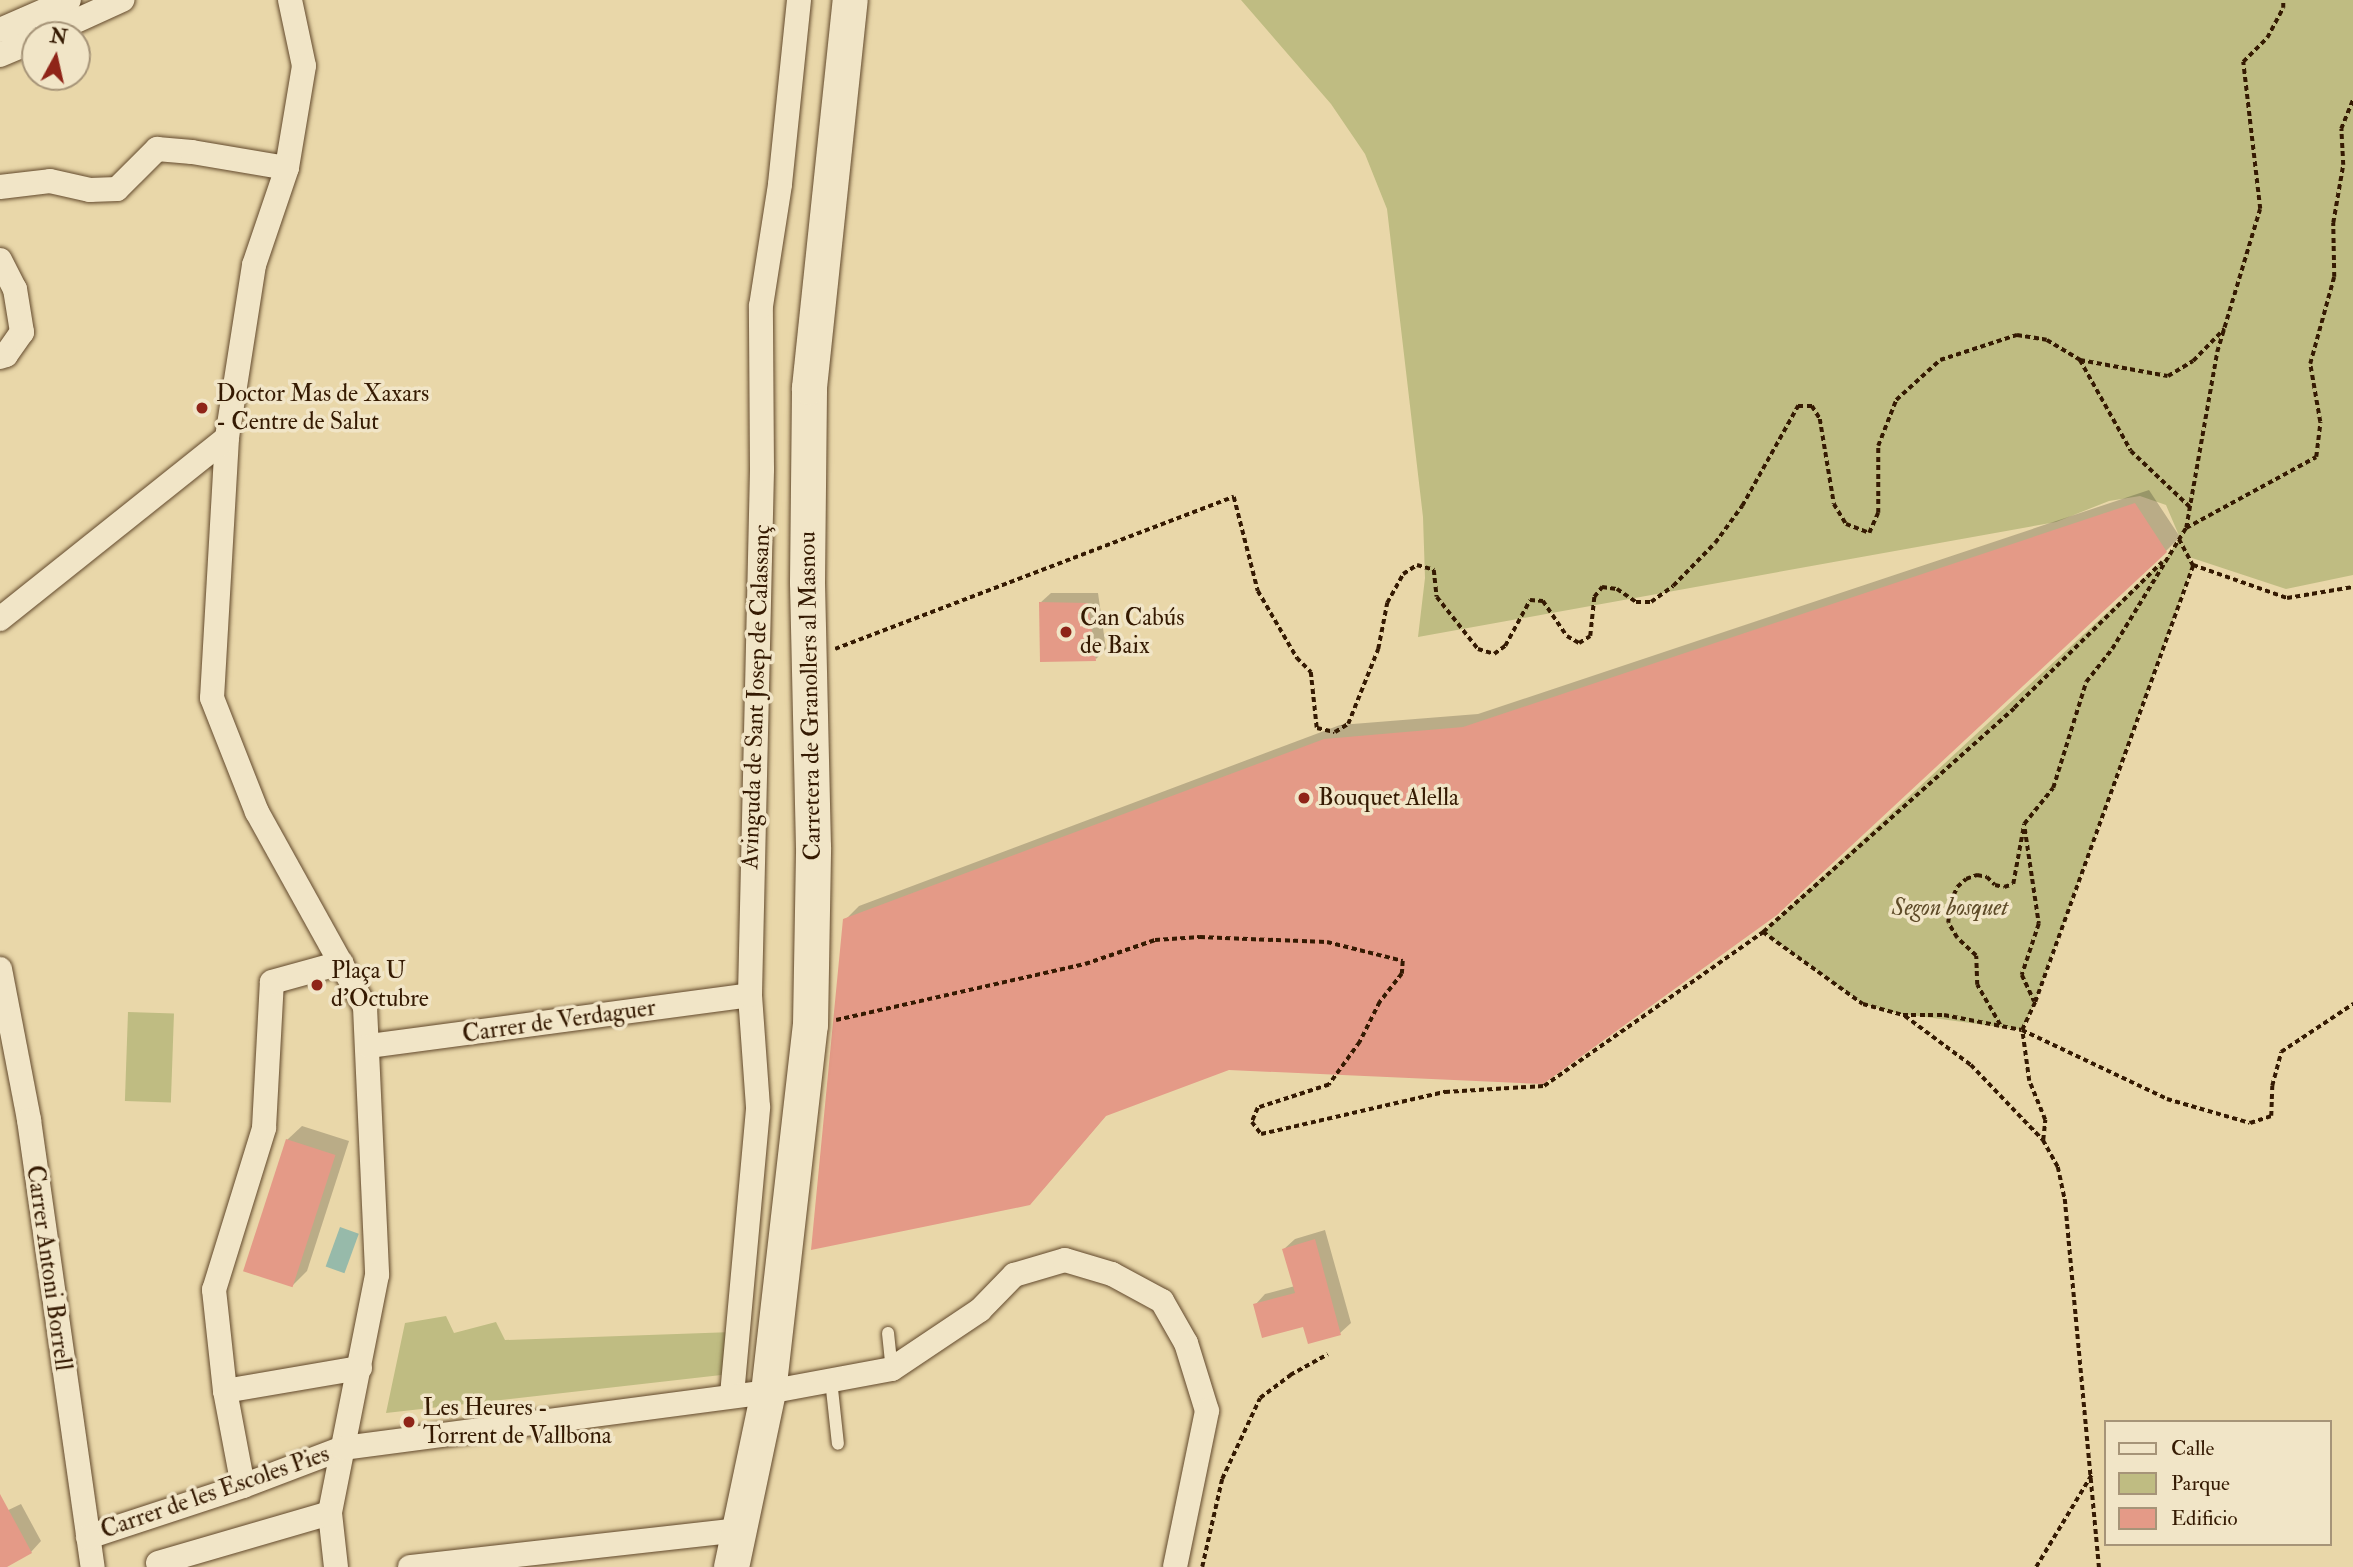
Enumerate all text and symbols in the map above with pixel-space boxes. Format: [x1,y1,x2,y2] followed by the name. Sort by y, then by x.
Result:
[21,21,91,91] north arrow
[49,24,69,50] text: N
[216,380,429,436] place label: Doctor Mas de Xaxars - Centre de Salut
[194,400,210,416] marker: Doctor Mas de Xaxars - Centre de Salut
[736,524,776,870] street label: Avinguda de Sant Josep de Calassanç
[793,531,827,861] street label: Carretera de Granollers al Masnou
[1080,604,1184,660] place label: Can Cabús de Baix
[1058,624,1074,640] marker: Can Cabús de Baix
[1318,784,1459,812] place label: Bouquet Alella
[1296,790,1312,806] marker: Bouquet Alella
[1892,894,2008,922] park label: Segon bosquet
[331,957,429,1013] place label: Plaça U d'Octubre
[309,977,325,993] marker: Plaça U d'Octubre
[460,993,658,1049] street label: Carrer de Verdaguer
[20,1163,78,1373] street label: Carrer Antoni Borrell
[423,1394,612,1450] place label: Les Heures - Torrent de Vallbona
[401,1414,417,1430] marker: Les Heures - Torrent de Vallbona
[2104,1420,2332,1546] legend
[2171,1435,2214,1462] text: Calle
[97,1439,333,1545] street label: Carrer de les Escoles Pies
[2171,1470,2230,1497] text: Parque
[2171,1505,2238,1532] text: Edificio

